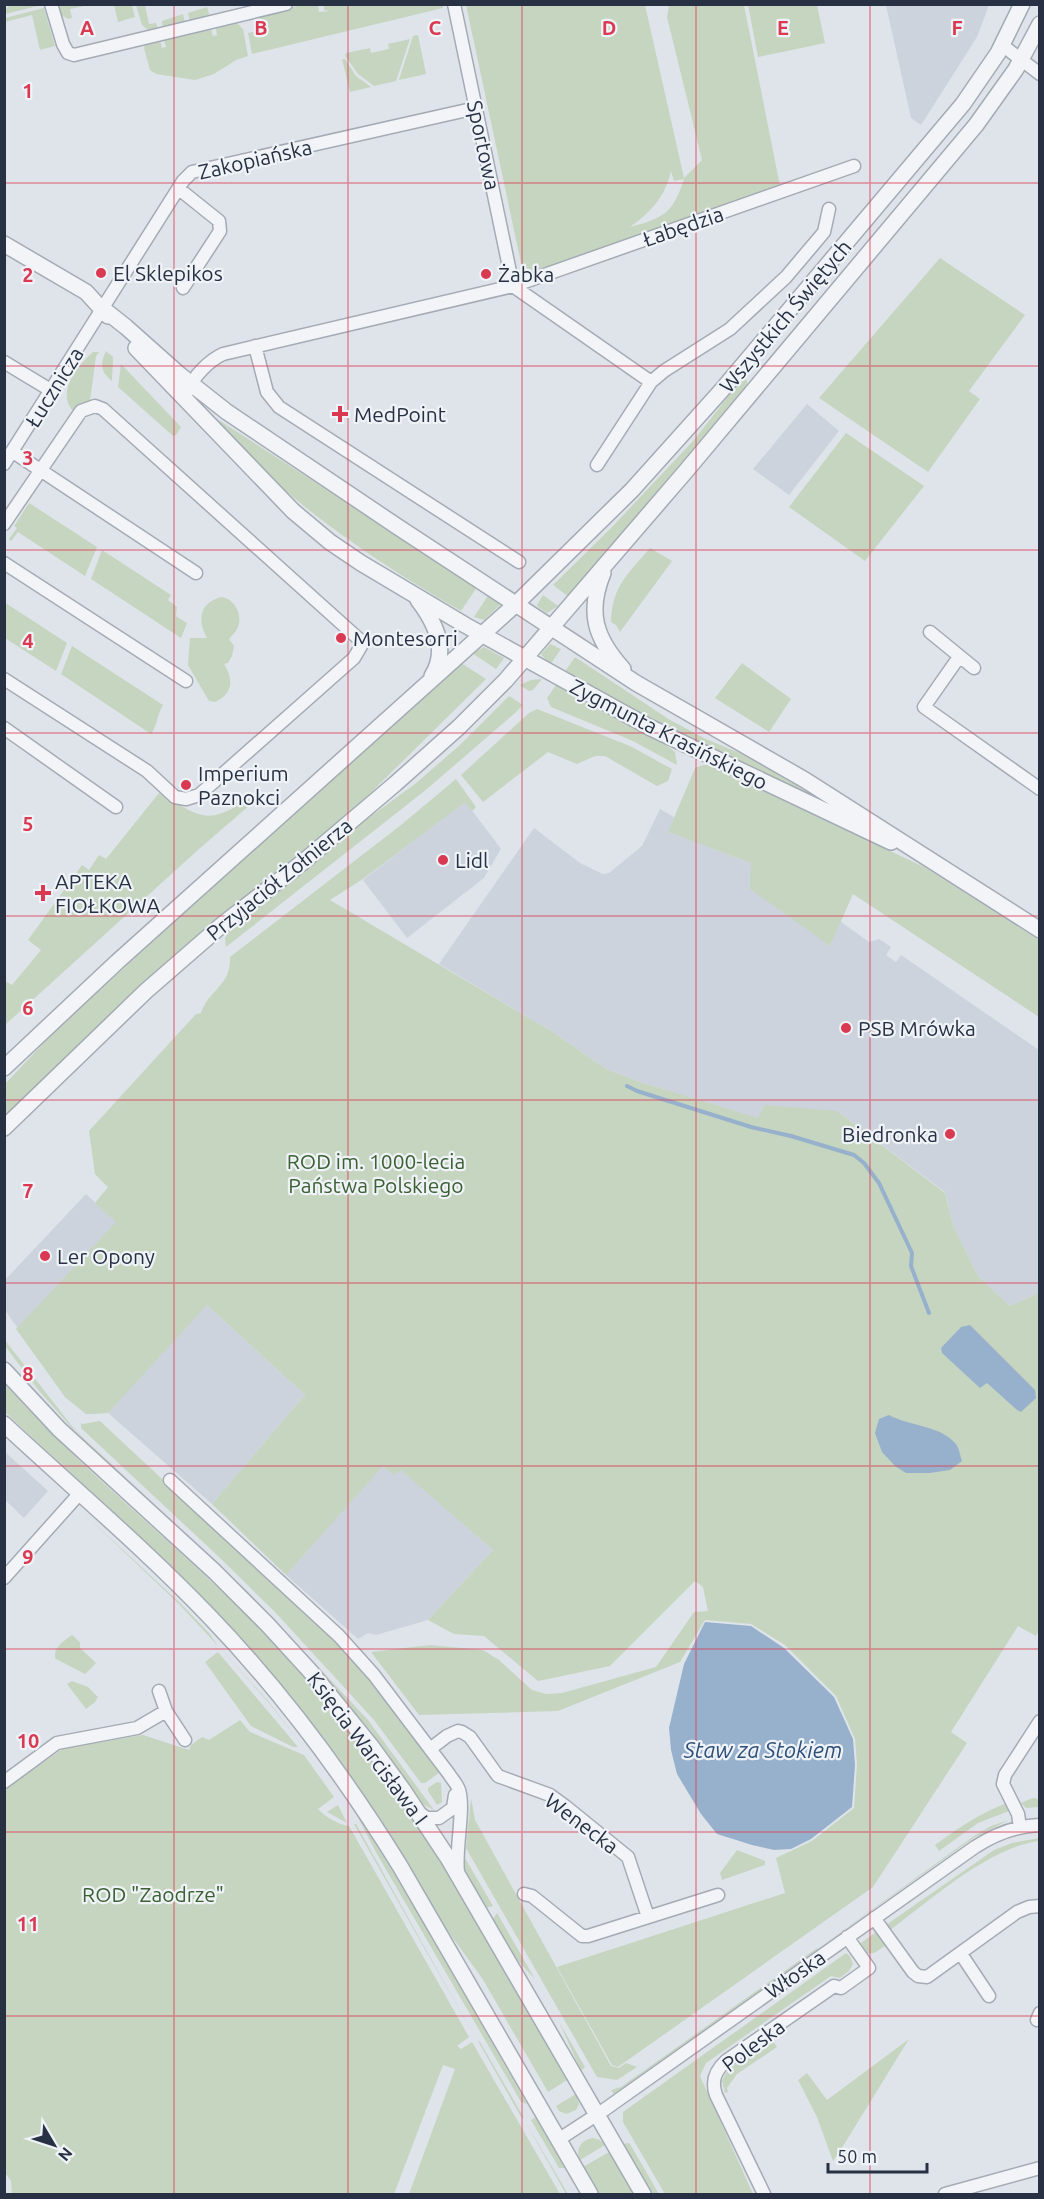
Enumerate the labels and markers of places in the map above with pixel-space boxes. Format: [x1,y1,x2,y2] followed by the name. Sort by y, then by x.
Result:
[113,261,223,285] place label: El Sklepikos
[498,262,554,286] place label: Żabka
[94,266,108,280] marker: El Sklepikos
[479,267,493,281] marker: Żabka
[354,402,446,426] place label: MedPoint
[331,405,349,423] marker: MedPoint
[353,626,458,650] place label: Montesorri
[334,631,348,645] marker: Montesorri
[198,761,289,809] place label: Imperium Paznokci
[179,778,193,792] marker: Imperium Paznokci
[455,848,489,872] place label: Lidl
[436,853,450,867] marker: Lidl
[55,869,160,917] place label: APTEKA FIOŁKOWA
[36,886,50,900] marker: APTEKA FIOŁKOWA
[858,1016,976,1040] place label: PSB Mrówka
[839,1021,853,1035] marker: PSB Mrówka
[842,1122,938,1146] place label: Biedronka
[943,1127,957,1141] marker: Biedronka
[57,1244,155,1268] place label: Ler Opony
[38,1249,52,1263] marker: Ler Opony

